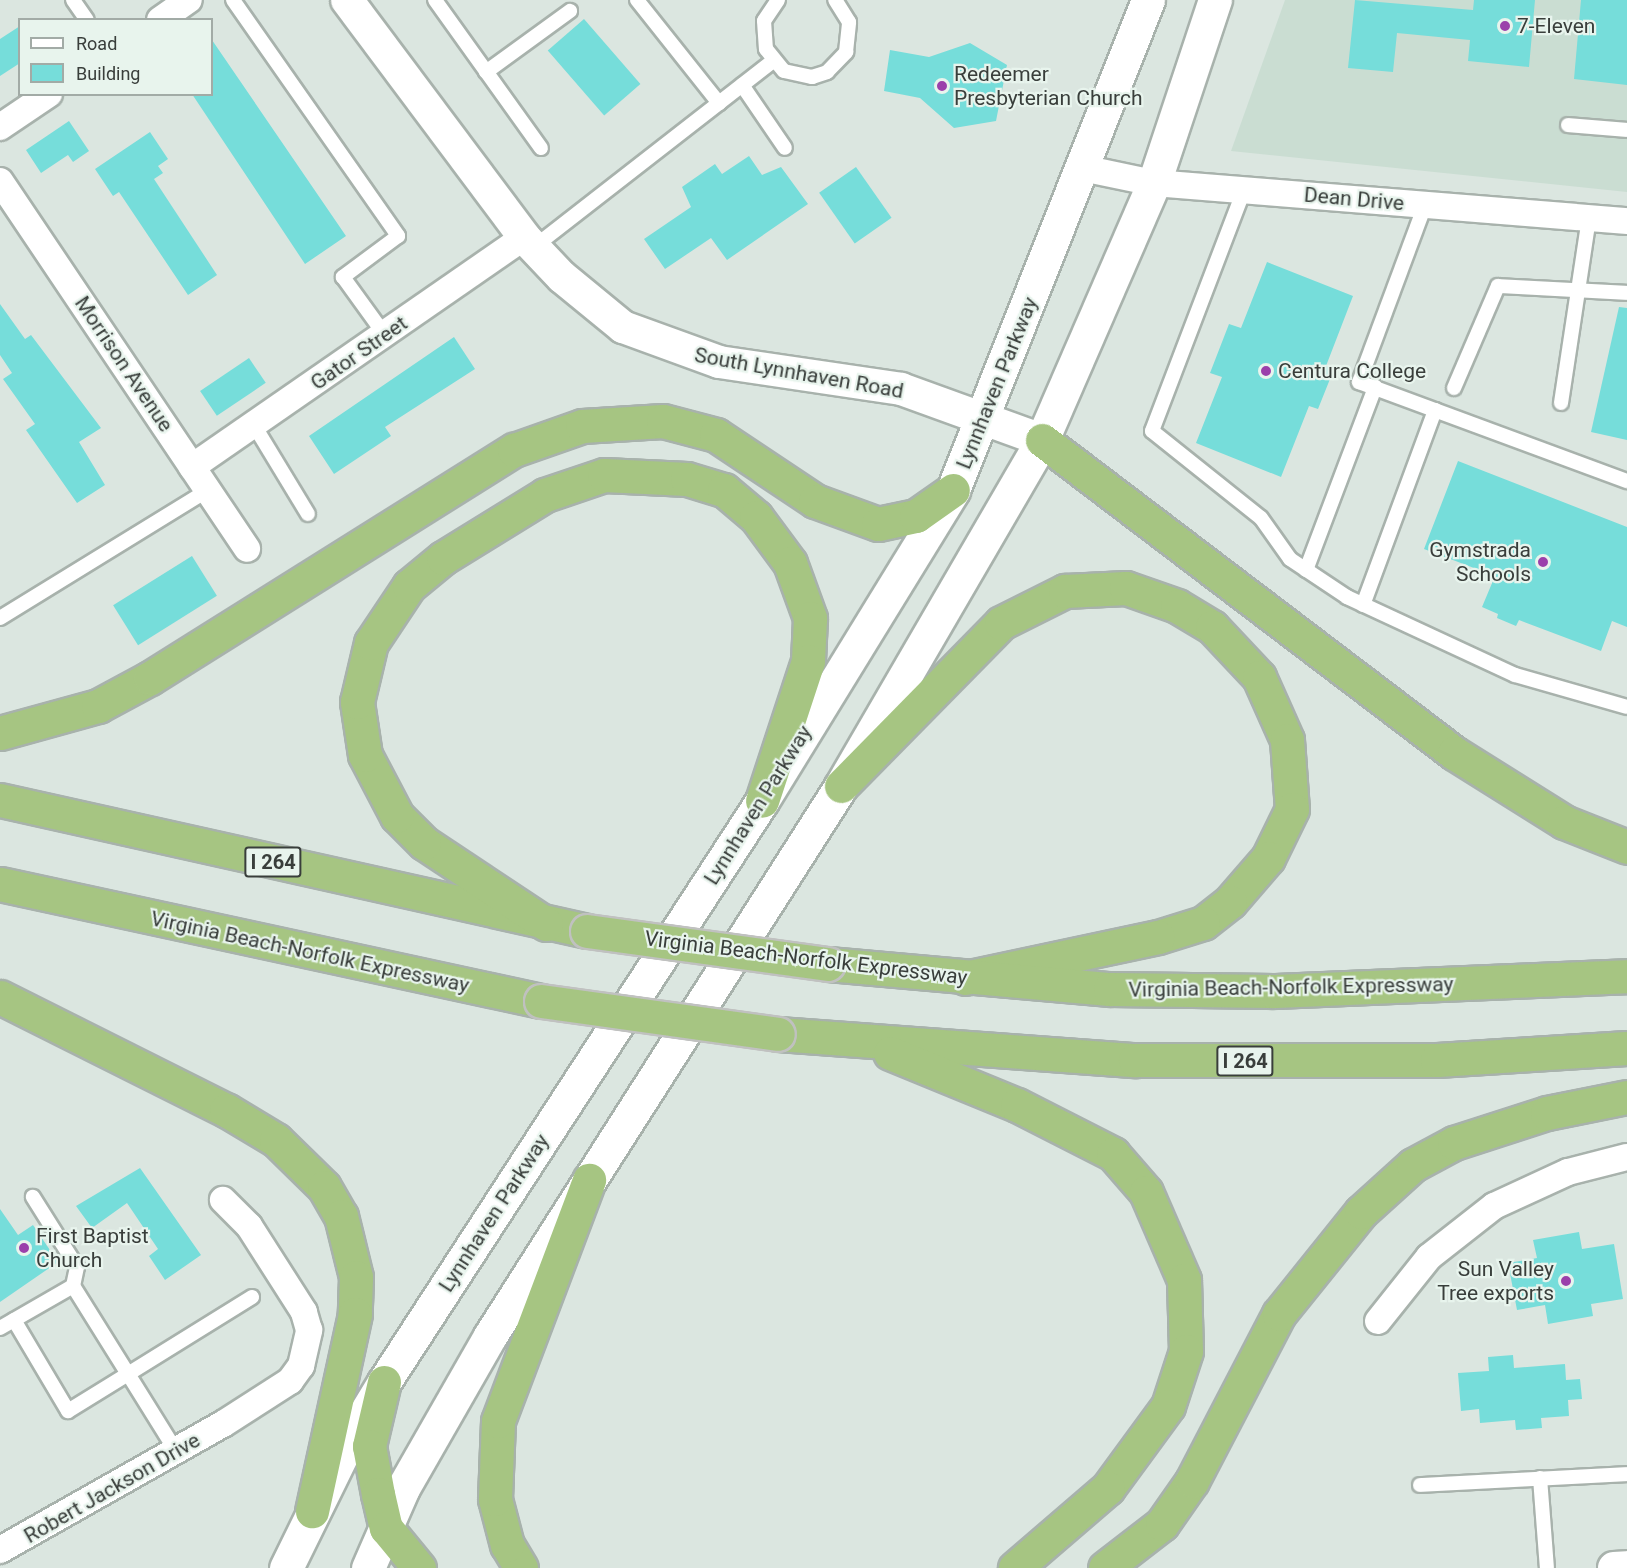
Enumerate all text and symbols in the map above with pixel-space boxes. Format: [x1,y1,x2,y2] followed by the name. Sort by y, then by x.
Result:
[1517,13,1595,39] place label: 7-Eleven
[18,18,213,96] legend
[1498,19,1512,33] marker: 7-Eleven
[76,33,117,54] text: Road
[954,61,1143,111] place label: Redeemer Presbyterian Church
[76,63,140,84] text: Building
[935,79,949,93] marker: Redeemer Presbyterian Church
[1303,182,1405,216] street label: Dean Drive
[69,291,179,437] street label: Morrison Avenue
[951,293,1043,473] street label: Lynnhaven Parkway
[306,311,412,395] street label: Gator Street
[693,342,905,404] street label: South Lynnhaven Road
[1278,358,1426,384] place label: Centura College
[1259,364,1273,378] marker: Centura College
[1429,537,1531,587] place label: Gymstrada Schools
[1536,555,1550,569] marker: Gymstrada Schools
[699,721,817,889] street label: Lynnhaven Parkway
[243,845,303,879] road number: I 264
[148,906,472,998] street label: Virginia Beach-Norfolk Expressway
[643,926,969,990] street label: Virginia Beach-Norfolk Expressway
[1128,972,1454,1002] street label: Virginia Beach-Norfolk Expressway
[1215,1044,1275,1078] road number: I 264
[434,1129,554,1297] street label: Lynnhaven Parkway
[36,1223,149,1273] place label: First Baptist Church
[17,1241,31,1255] marker: First Baptist Church
[1437,1256,1554,1306] place label: Sun Valley Tree exports
[1559,1274,1573,1288] marker: Sun Valley Tree exports
[20,1427,204,1549] street label: Robert Jackson Drive

